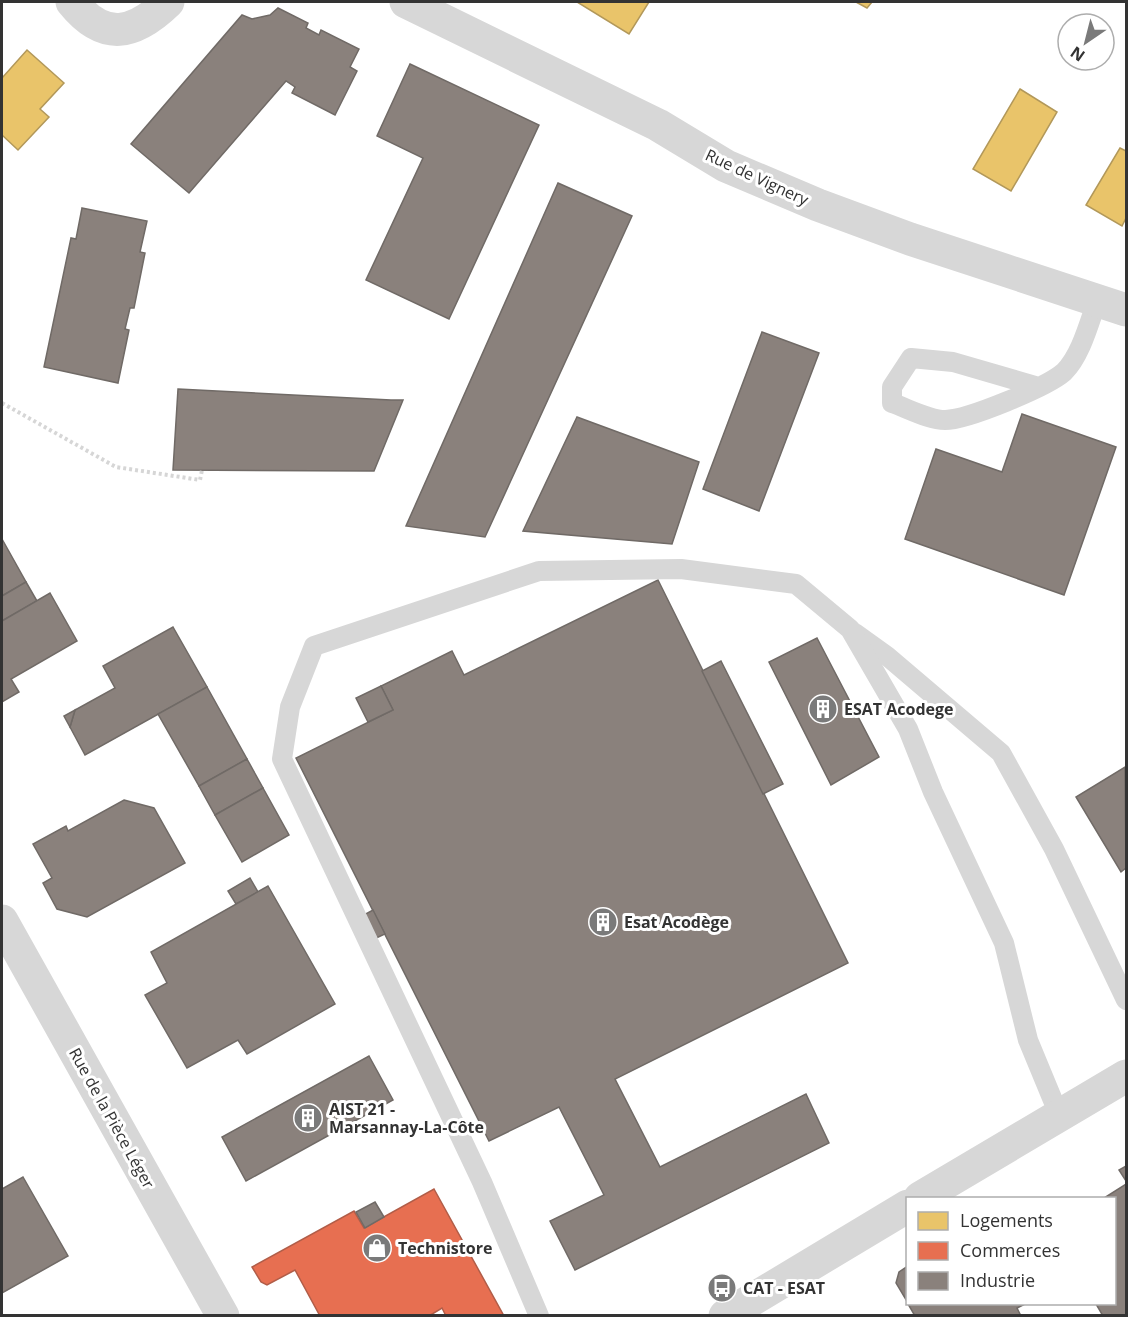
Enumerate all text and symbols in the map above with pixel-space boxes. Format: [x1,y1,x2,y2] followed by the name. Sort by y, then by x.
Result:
[1056,12,1116,72] north arrow
[1066,42,1089,67] text: N
[702,143,813,211] street label: Rue de Vignery
[807,693,839,725] building icon: ESAT Acodege
[844,698,953,720] place label: ESAT Acodege
[587,906,619,938] building icon: Esat Acodège
[624,911,729,933] place label: Esat Acodège
[64,1044,160,1193] street label: Rue de la Pièce Léger
[329,1098,484,1138] place label: AIST 21 - Marsannay-La-Côte
[292,1102,324,1134] building icon: AIST 21 - Marsannay-La-Côte
[906,1197,1116,1305] legend
[960,1208,1053,1232] text: Logements
[361,1232,393,1264] shop icon: Technistore
[398,1237,492,1259] place label: Technistore
[960,1238,1060,1262] text: Commerces
[960,1268,1035,1292] text: Industrie
[706,1272,738,1304] bus stop icon: CAT - ESAT
[743,1277,825,1299] place label: CAT - ESAT

